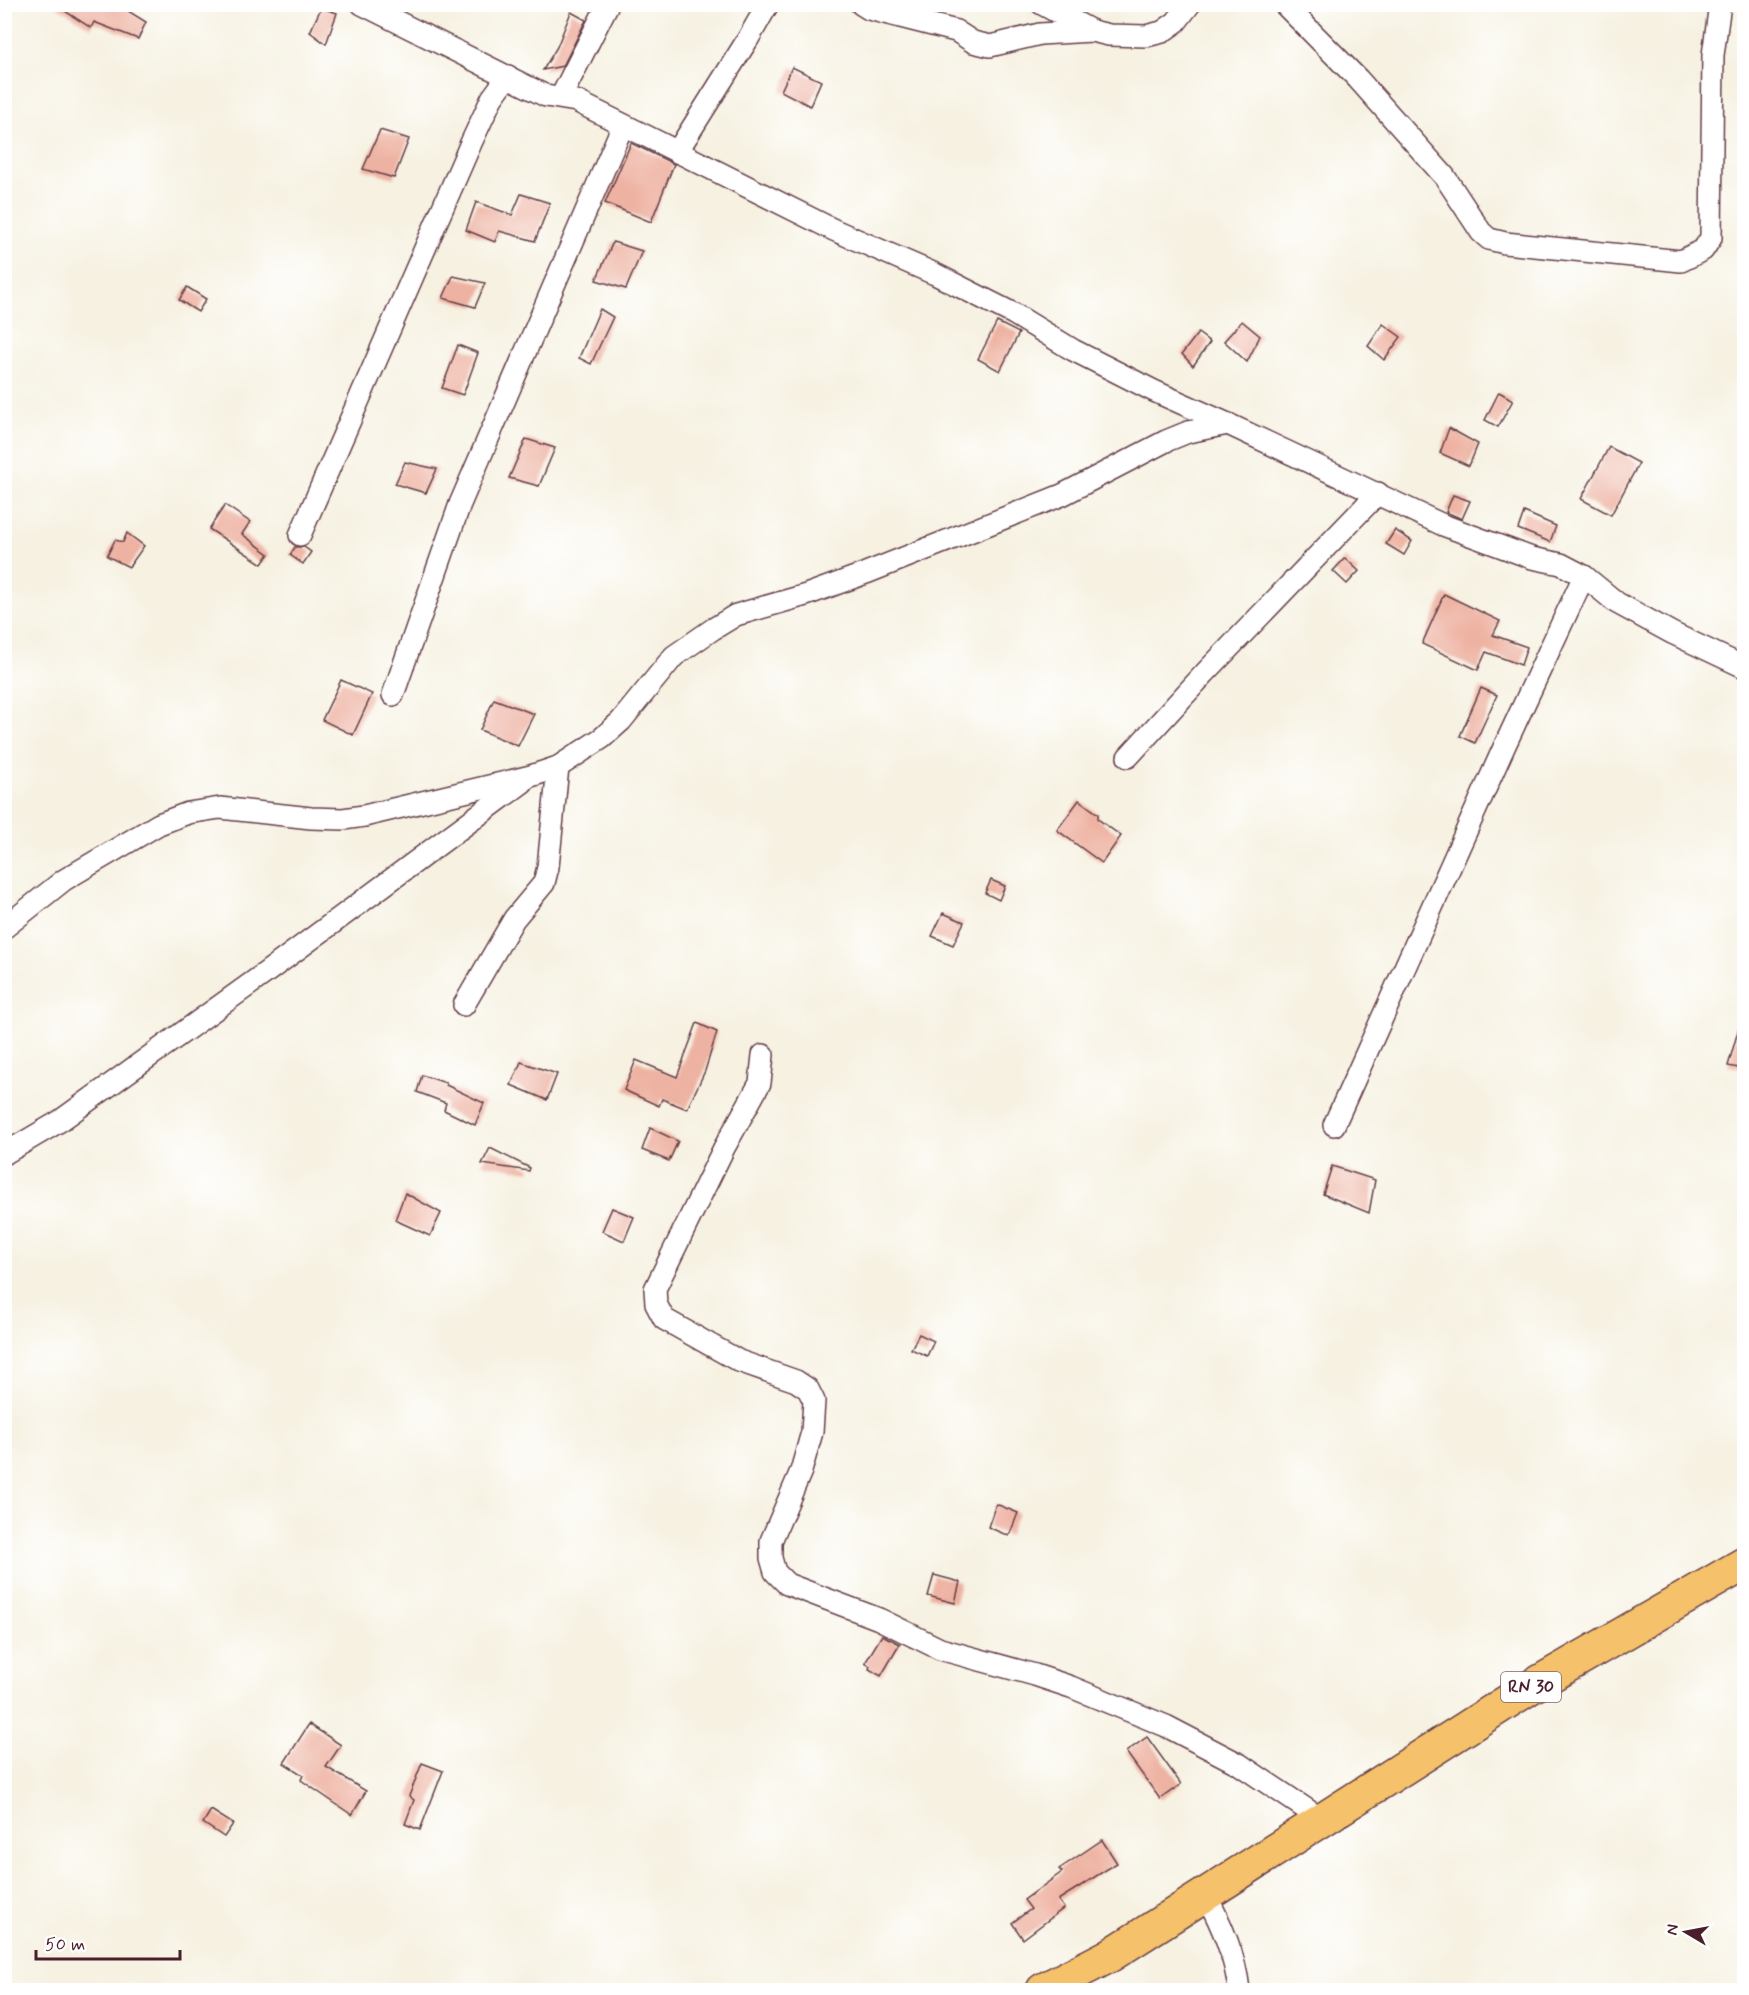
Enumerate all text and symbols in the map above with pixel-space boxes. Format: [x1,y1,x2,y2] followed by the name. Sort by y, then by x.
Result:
[1501,1672,1561,1702] road number: RN 30
[1656,1902,1716,1962] north arrow
[36,1923,180,1961] scale bar
[1661,1923,1684,1937] text: N
[45,1933,85,1957] text: 50 m

